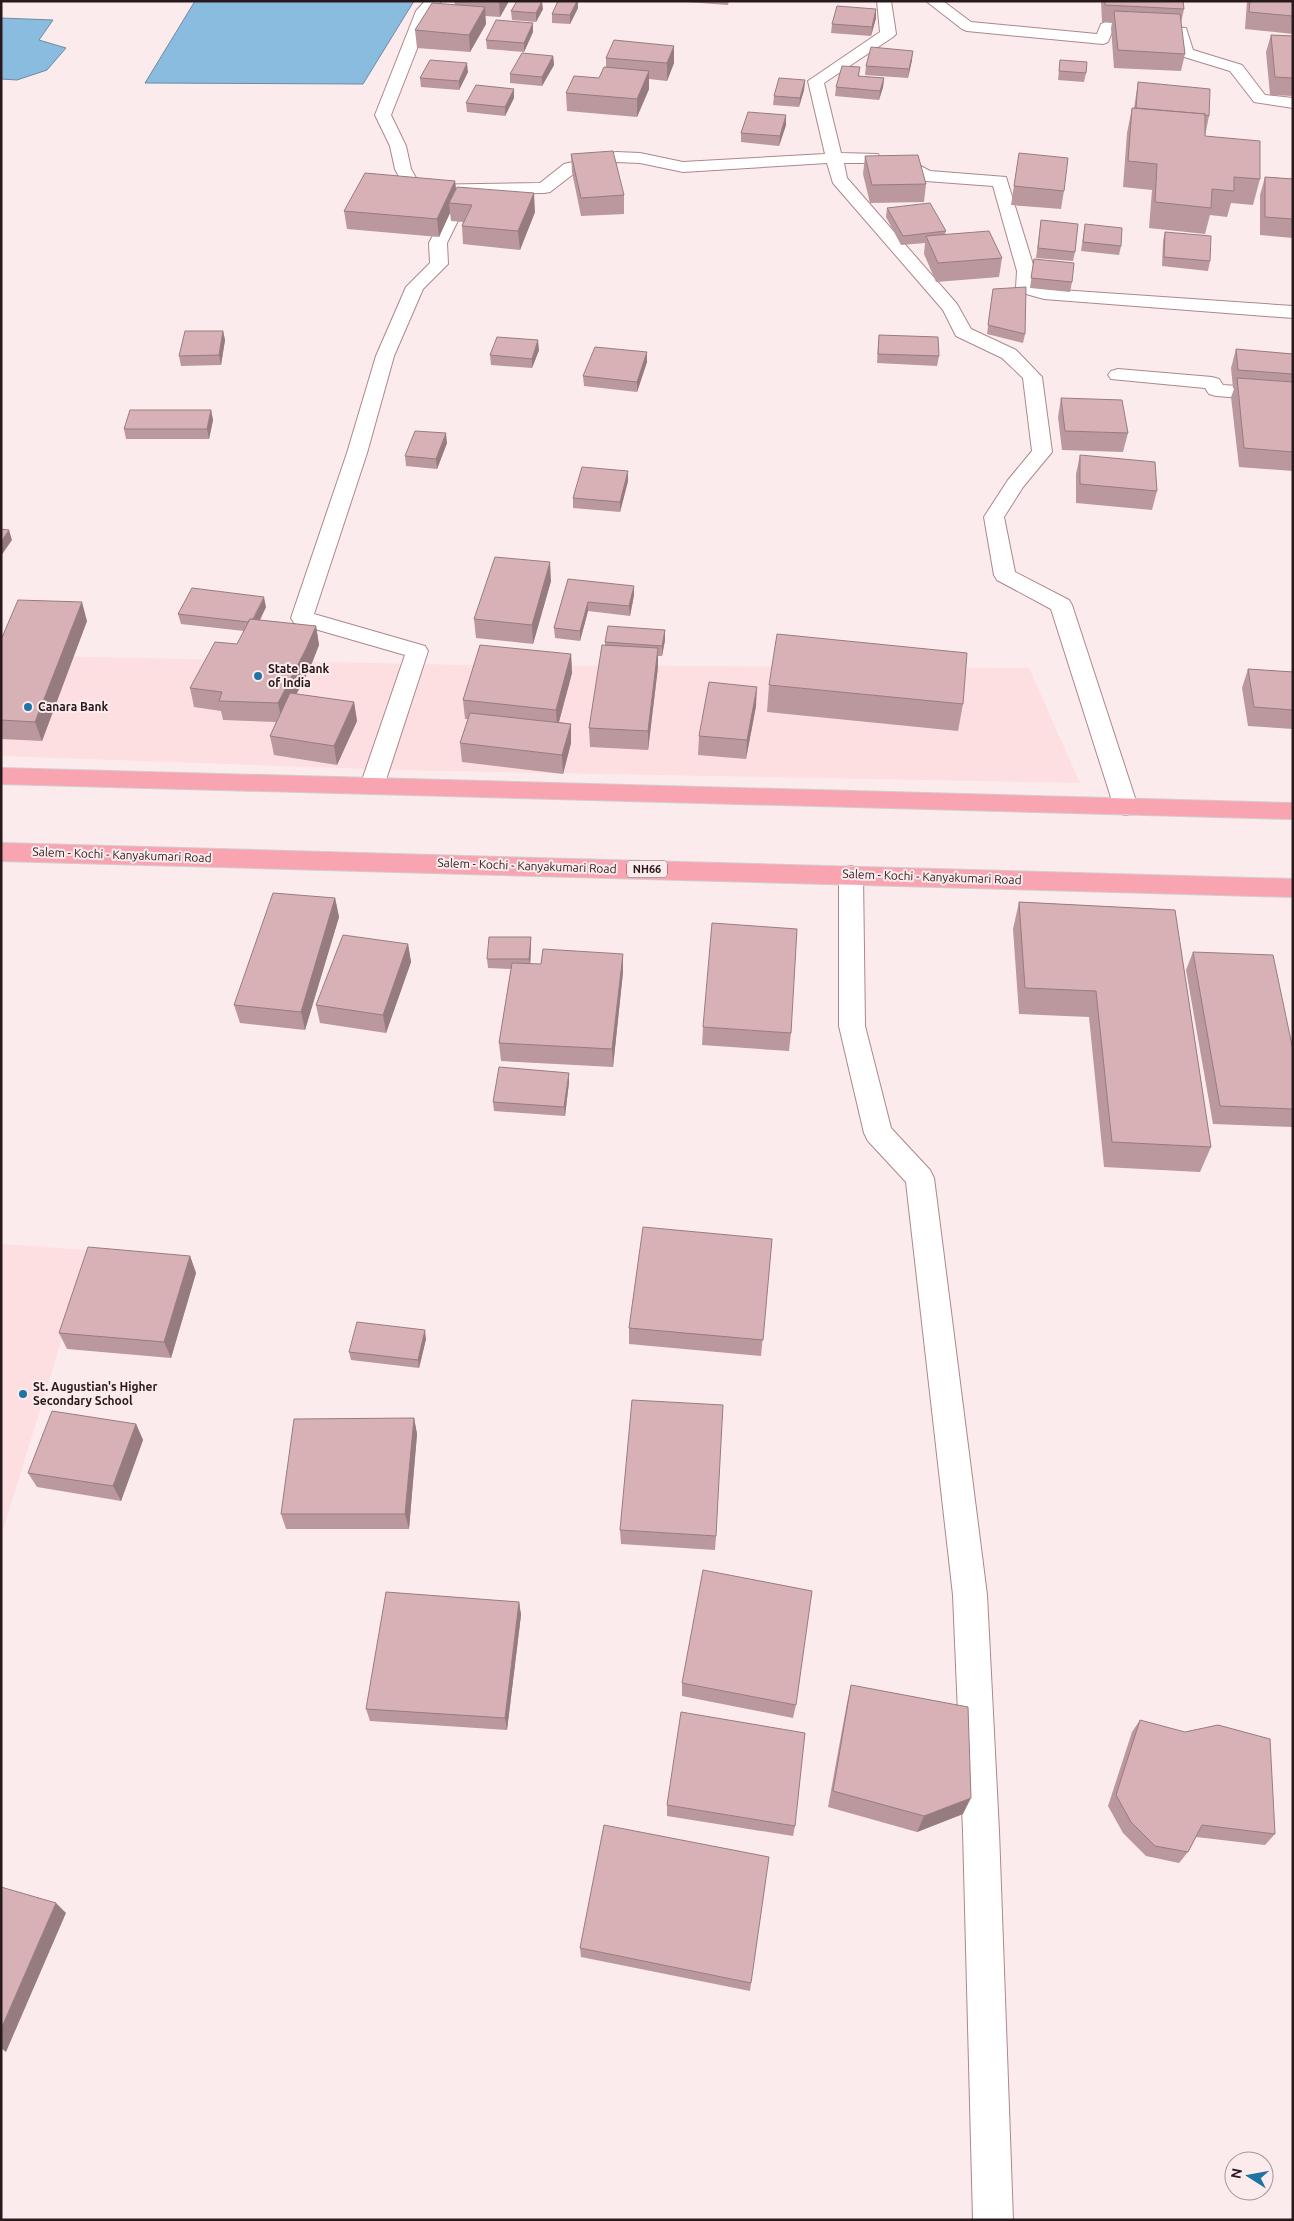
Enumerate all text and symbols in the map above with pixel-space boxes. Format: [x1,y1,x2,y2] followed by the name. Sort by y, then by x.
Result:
[268,662,330,689] place label: State Bank of India
[252,670,264,682] marker: State Bank of India
[38,700,109,713] place label: Canara Bank
[22,701,34,713] marker: Canara Bank
[32,845,212,864] street label: Salem - Kochi - Kanyakumari Road
[437,856,617,875] street label: Salem - Kochi - Kanyakumari Road
[627,861,667,878] road number: NH66
[842,867,1022,886] street label: Salem - Kochi - Kanyakumari Road
[33,1380,157,1407] place label: St. Augustian's Higher Secondary School
[17,1388,29,1400] marker: St. Augustian's Higher Secondary School
[1224,2151,1274,2201] north arrow
[1227,2167,1245,2180] text: N

